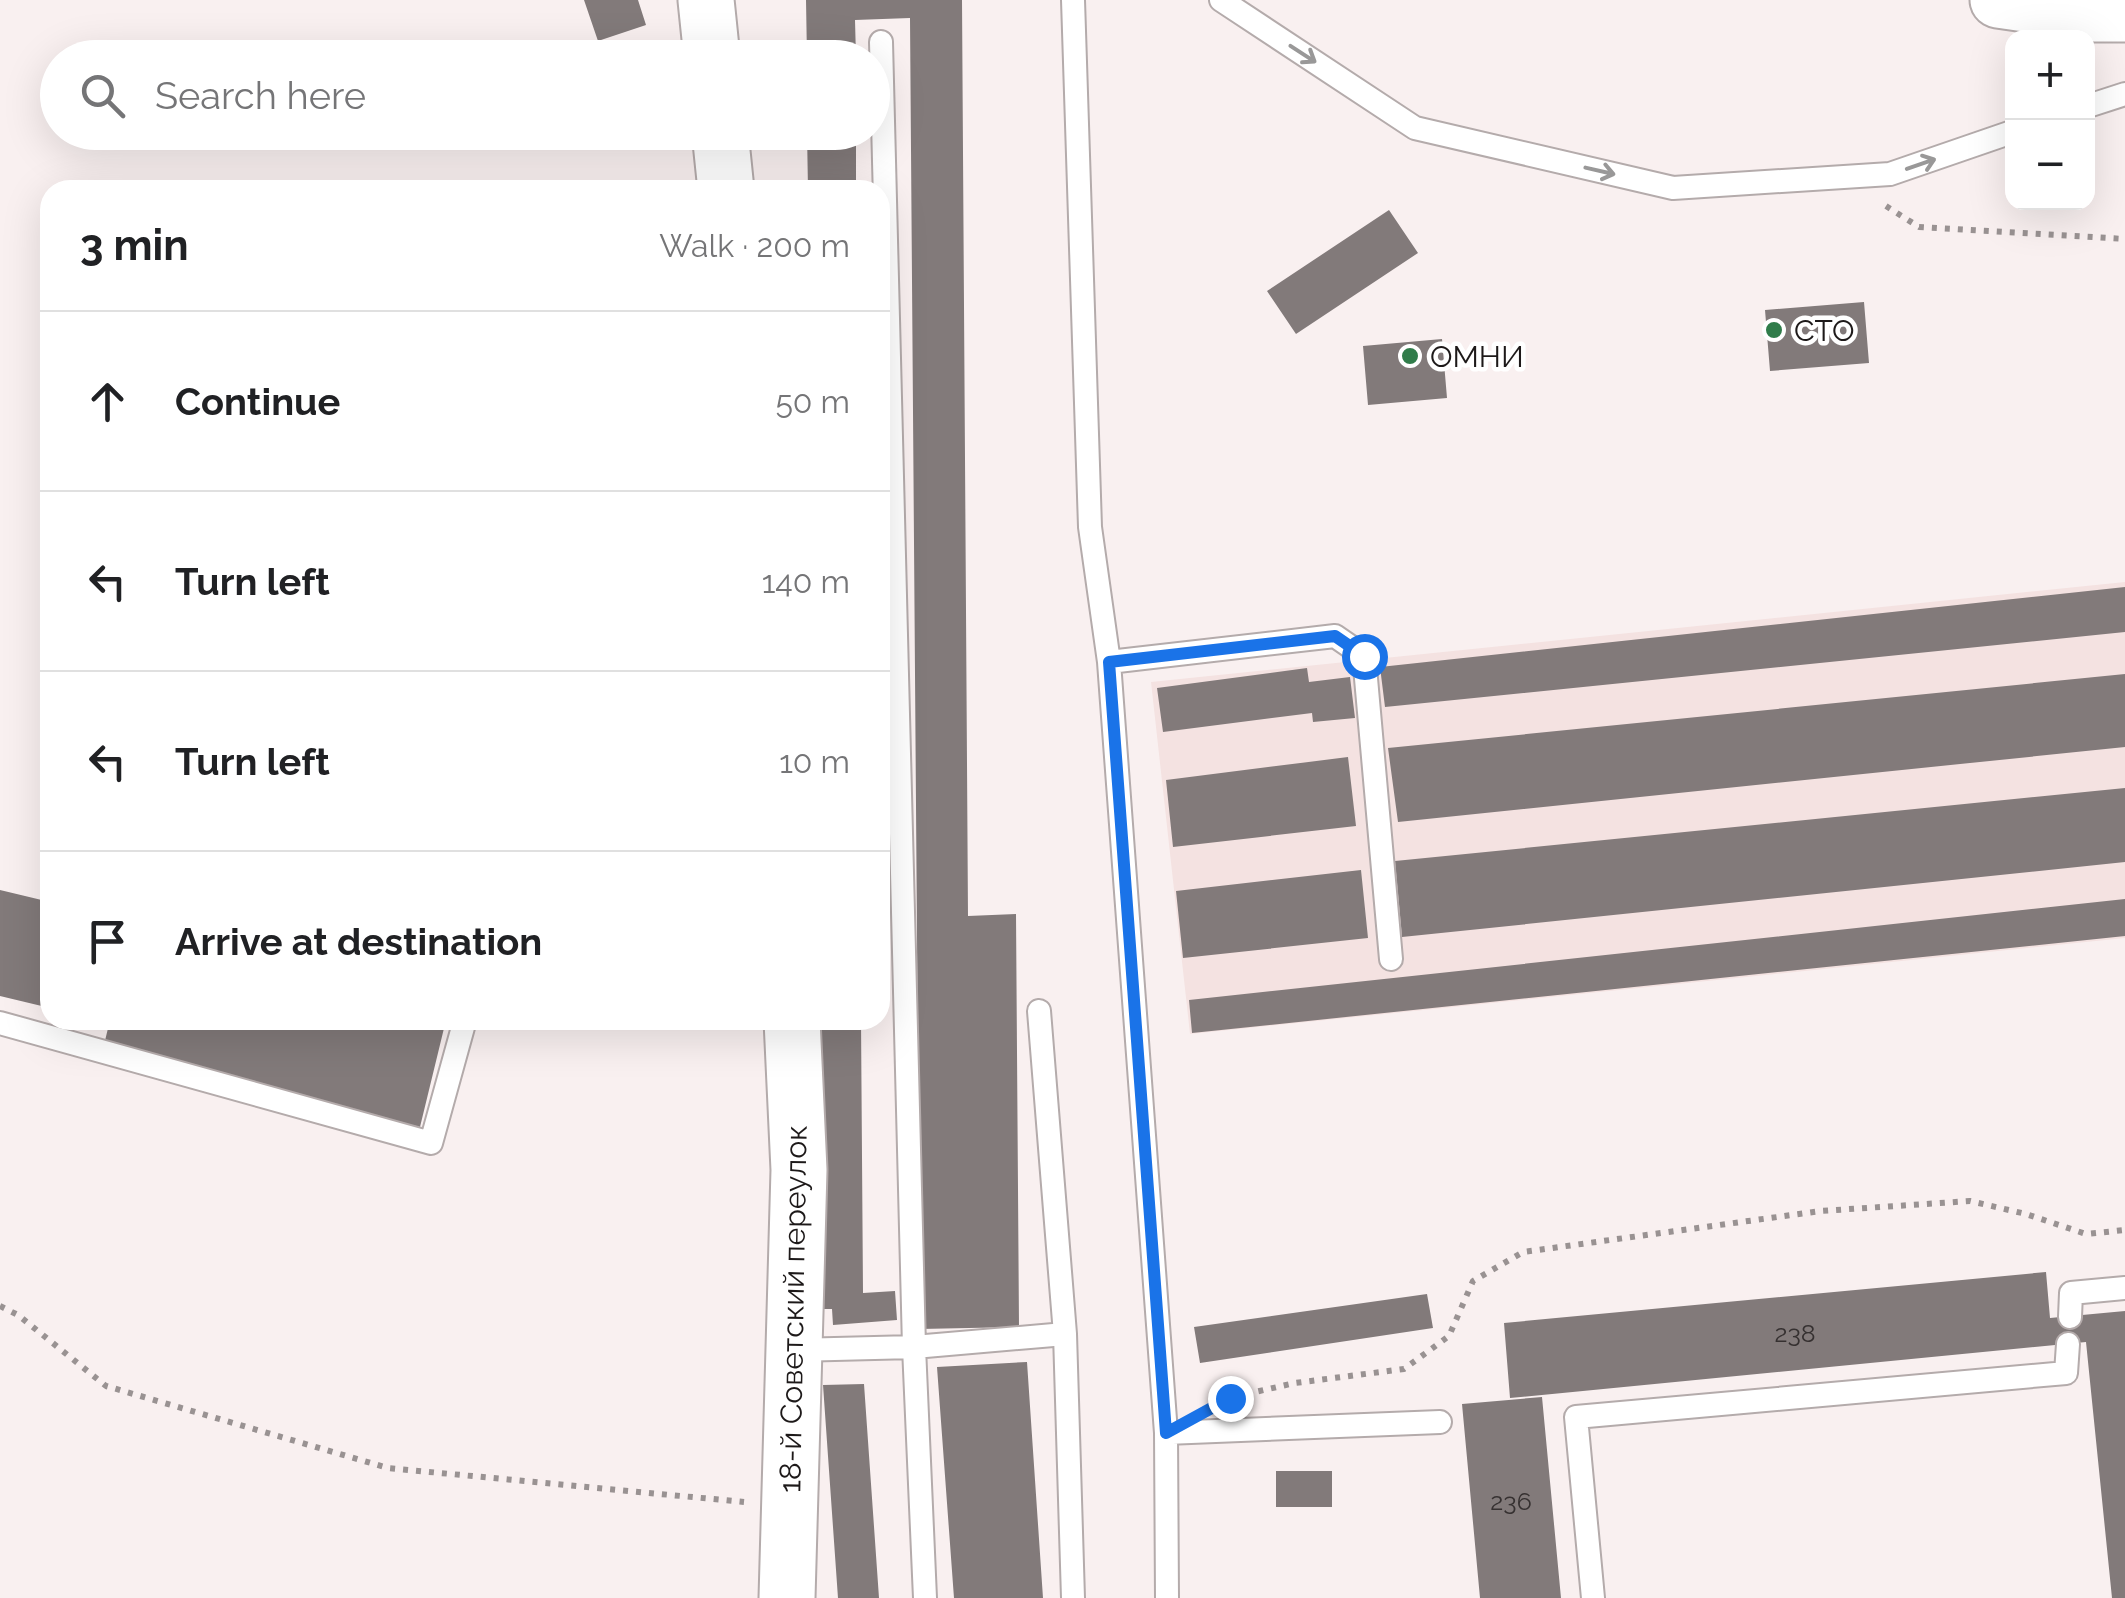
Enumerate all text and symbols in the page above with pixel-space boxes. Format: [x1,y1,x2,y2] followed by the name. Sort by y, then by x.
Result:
[2005,30,2095,210] map controls
[2005,30,2095,120] button: +
[40,40,890,150] search box
[1288,43,1316,64] one-way arrow
[75,68,130,123] icon: search
[155,73,366,118] text: Search here
[2005,120,2095,210] button: −
[1905,153,1937,171] one-way arrow
[1584,163,1616,181] one-way arrow
[80,221,189,270] text: 3 min
[659,227,850,264] text: Walk · 200 m
[1794,313,1855,348] place label: СТО
[1763,319,1785,341] marker: СТО
[1430,339,1524,374] place label: ОМНИ
[1399,345,1421,367] marker: ОМНИ
[80,374,135,429] icon: ahead
[175,379,340,424] text: Continue
[775,383,850,420] text: 50 m
[80,554,135,609] icon: left
[175,559,330,604] text: Turn left
[762,563,850,600] text: 140 m
[1342,634,1388,680] route start
[80,734,135,789] icon: left
[175,739,330,784] text: Turn left
[779,743,850,780] text: 10 m
[80,914,135,969] icon: arrive
[175,919,542,964] text: Arrive at destination
[772,1125,814,1493] street label: 18-й Советский переулок
[1774,1318,1816,1348] house number: 238
[1208,1376,1254,1422] route end
[1490,1486,1532,1516] house number: 236

